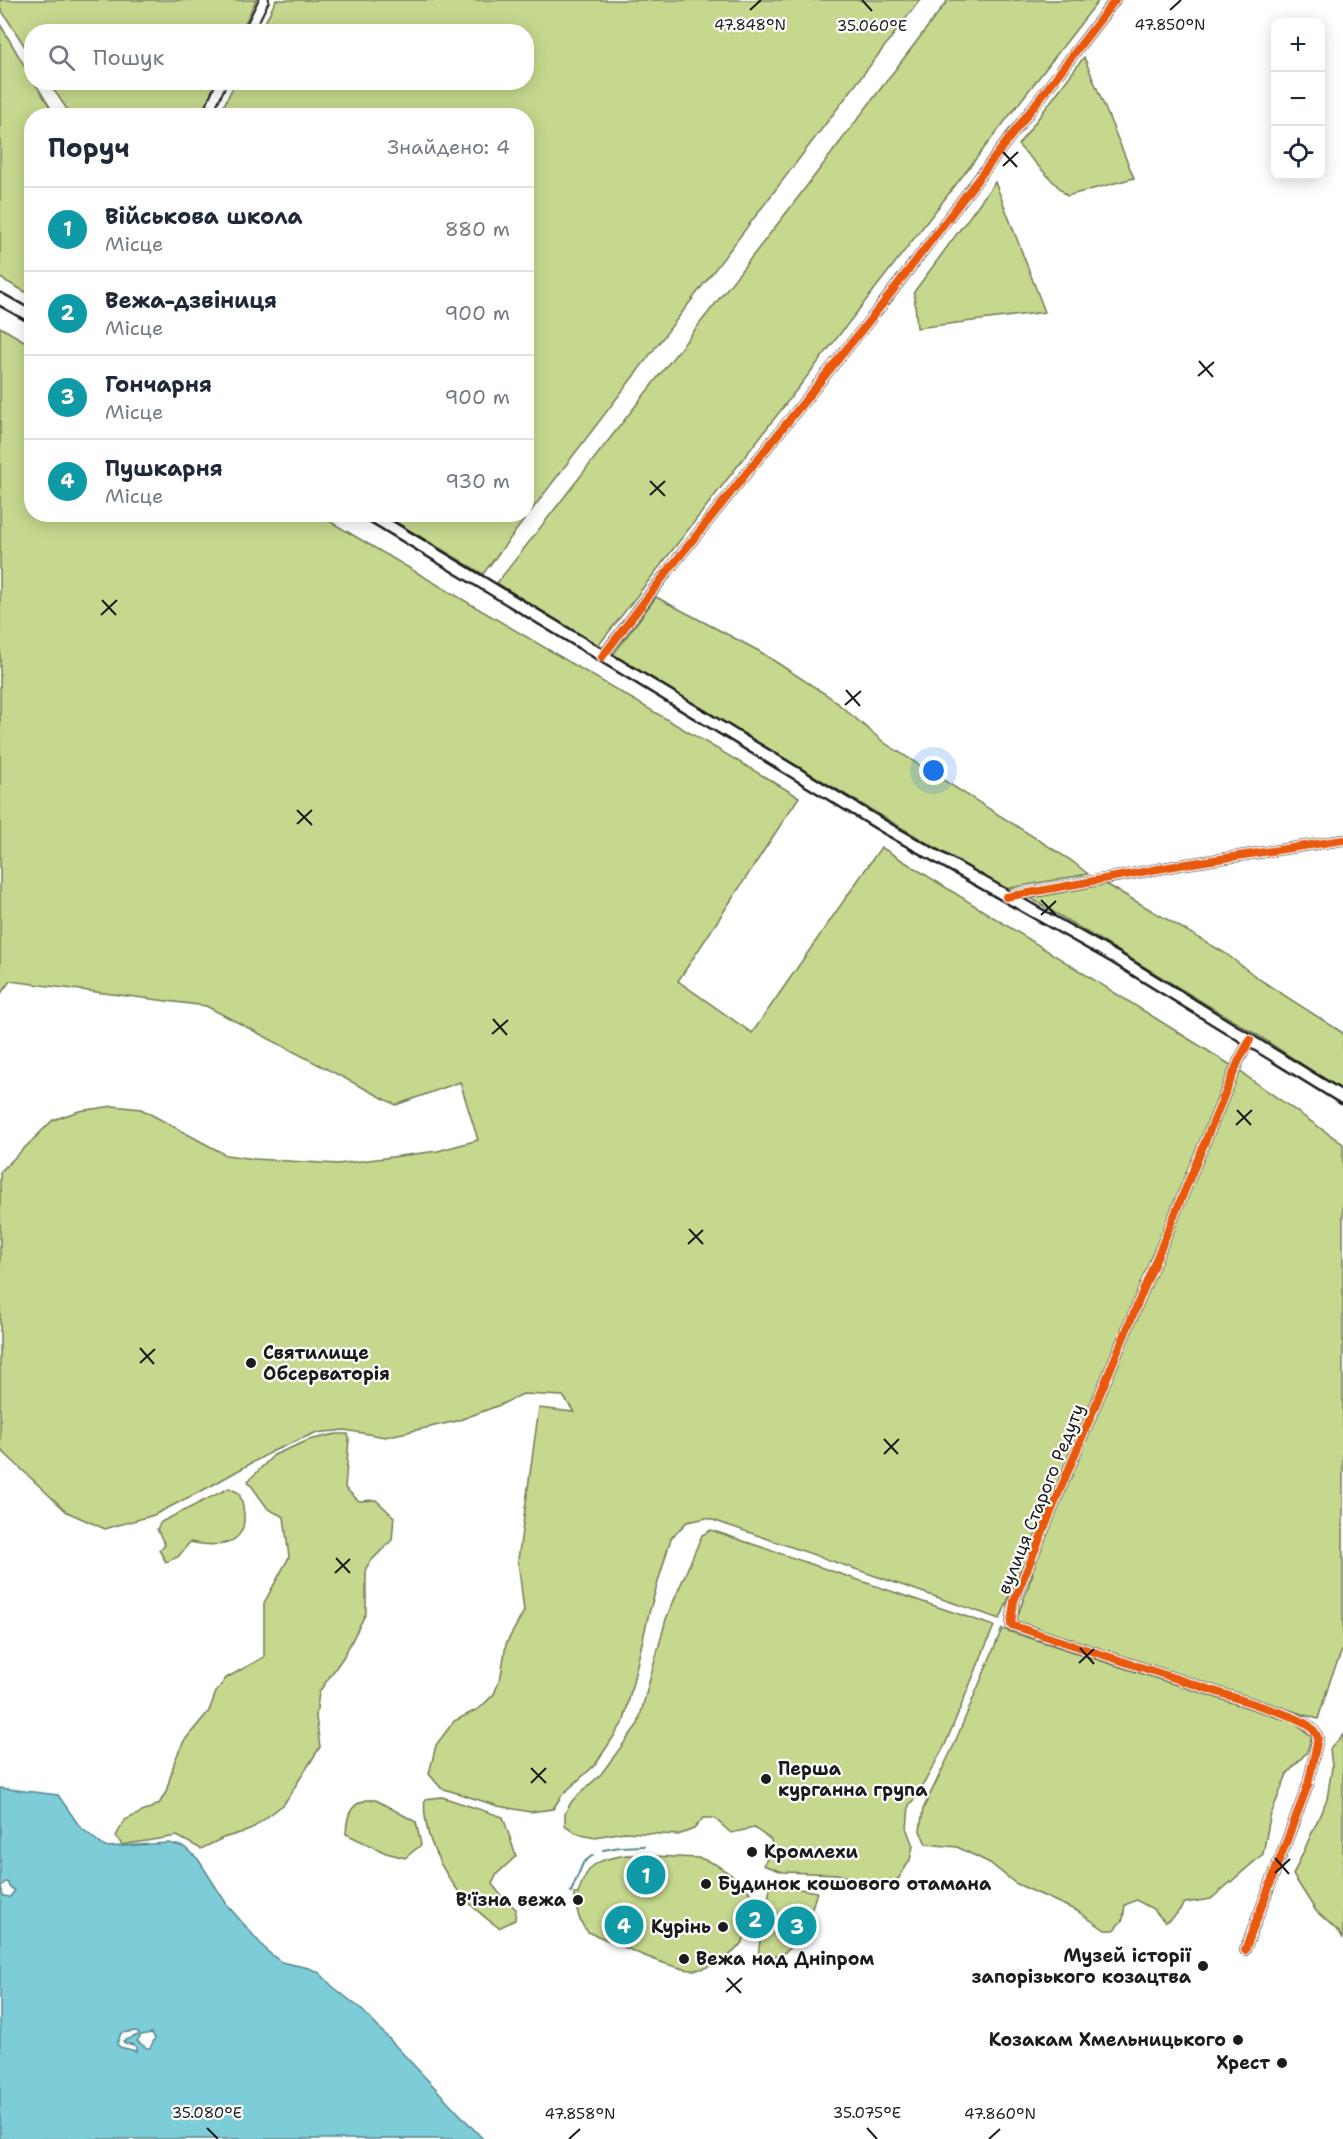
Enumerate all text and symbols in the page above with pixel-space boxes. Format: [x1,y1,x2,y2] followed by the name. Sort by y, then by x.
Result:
[714,15,786,35] text: 47.848°N
[1135,15,1205,35] text: 47.850°N
[837,16,907,36] text: 35.060°E
[1271,18,1325,180] map controls
[1271,18,1325,72] button: +
[24,24,534,90] search box
[45,41,78,74] icon: search
[93,43,164,72] text: Пошук
[1271,72,1325,126] button: −
[1271,126,1325,180] button: locate
[48,130,130,165] text: Поруч
[387,134,510,160] text: Знайдено: 4
[105,202,303,231] text: Військова школа
[63,216,72,242] text: 1
[445,216,510,242] text: 880 m
[105,231,163,257] text: Місце
[105,286,277,315] text: Вежа-дзвіниця
[61,300,75,326] text: 2
[444,300,510,326] text: 900 m
[105,315,163,341] text: Місце
[105,370,212,399] text: Гончарня
[61,384,75,410] text: 3
[444,384,510,410] text: 900 m
[105,399,163,425] text: Місце
[105,454,223,483] text: Пушкарня
[61,468,75,494] text: 4
[445,468,510,494] text: 930 m
[105,483,163,509] text: Місце
[919,756,948,785] your location
[263,1341,390,1386] place label: Святилище Обсерваторія
[244,1356,258,1370] marker: Святилище Обсерваторія
[992,1400,1090,1598] street label: вулиця Старого Редуту
[778,1757,928,1802] place label: Перша курганна група
[759,1772,773,1786] marker: Перша курганна група
[764,1840,859,1864] place label: Кромлехи
[745,1845,759,1859] marker: Кромлехи
[626,1852,666,1898] pin: 1
[718,1872,992,1896] place label: Будинок кошового отамана
[699,1877,713,1891] marker: Будинок кошового отамана
[456,1888,567,1912] place label: В'їзна вежа
[571,1893,585,1907] marker: В'їзна вежа
[736,1896,774,1942] pin: 2
[604,1902,644,1948] pin: 4
[778,1904,816,1948] pin: 3
[651,1915,711,1939] place label: Курінь
[716,1920,730,1934] marker: Курінь
[972,1944,1192,1989] place label: Музей історії запорізького козацтва
[696,1947,874,1971] place label: Вежа над Дніпром
[677,1952,691,1966] marker: Вежа над Дніпром
[1196,1959,1210,1973] marker: Музей історії запорізького козацтва
[989,2028,1226,2052] place label: Козакам Хмельницького
[1231,2033,1245,2047] marker: Козакам Хмельницького
[1217,2051,1270,2075] place label: Хрест
[1275,2056,1289,2070] marker: Хрест
[172,2103,242,2123] text: 35.080°E
[833,2103,901,2123] text: 35.075°E
[545,2104,615,2124] text: 47.858°N
[964,2104,1036,2124] text: 47.860°N

